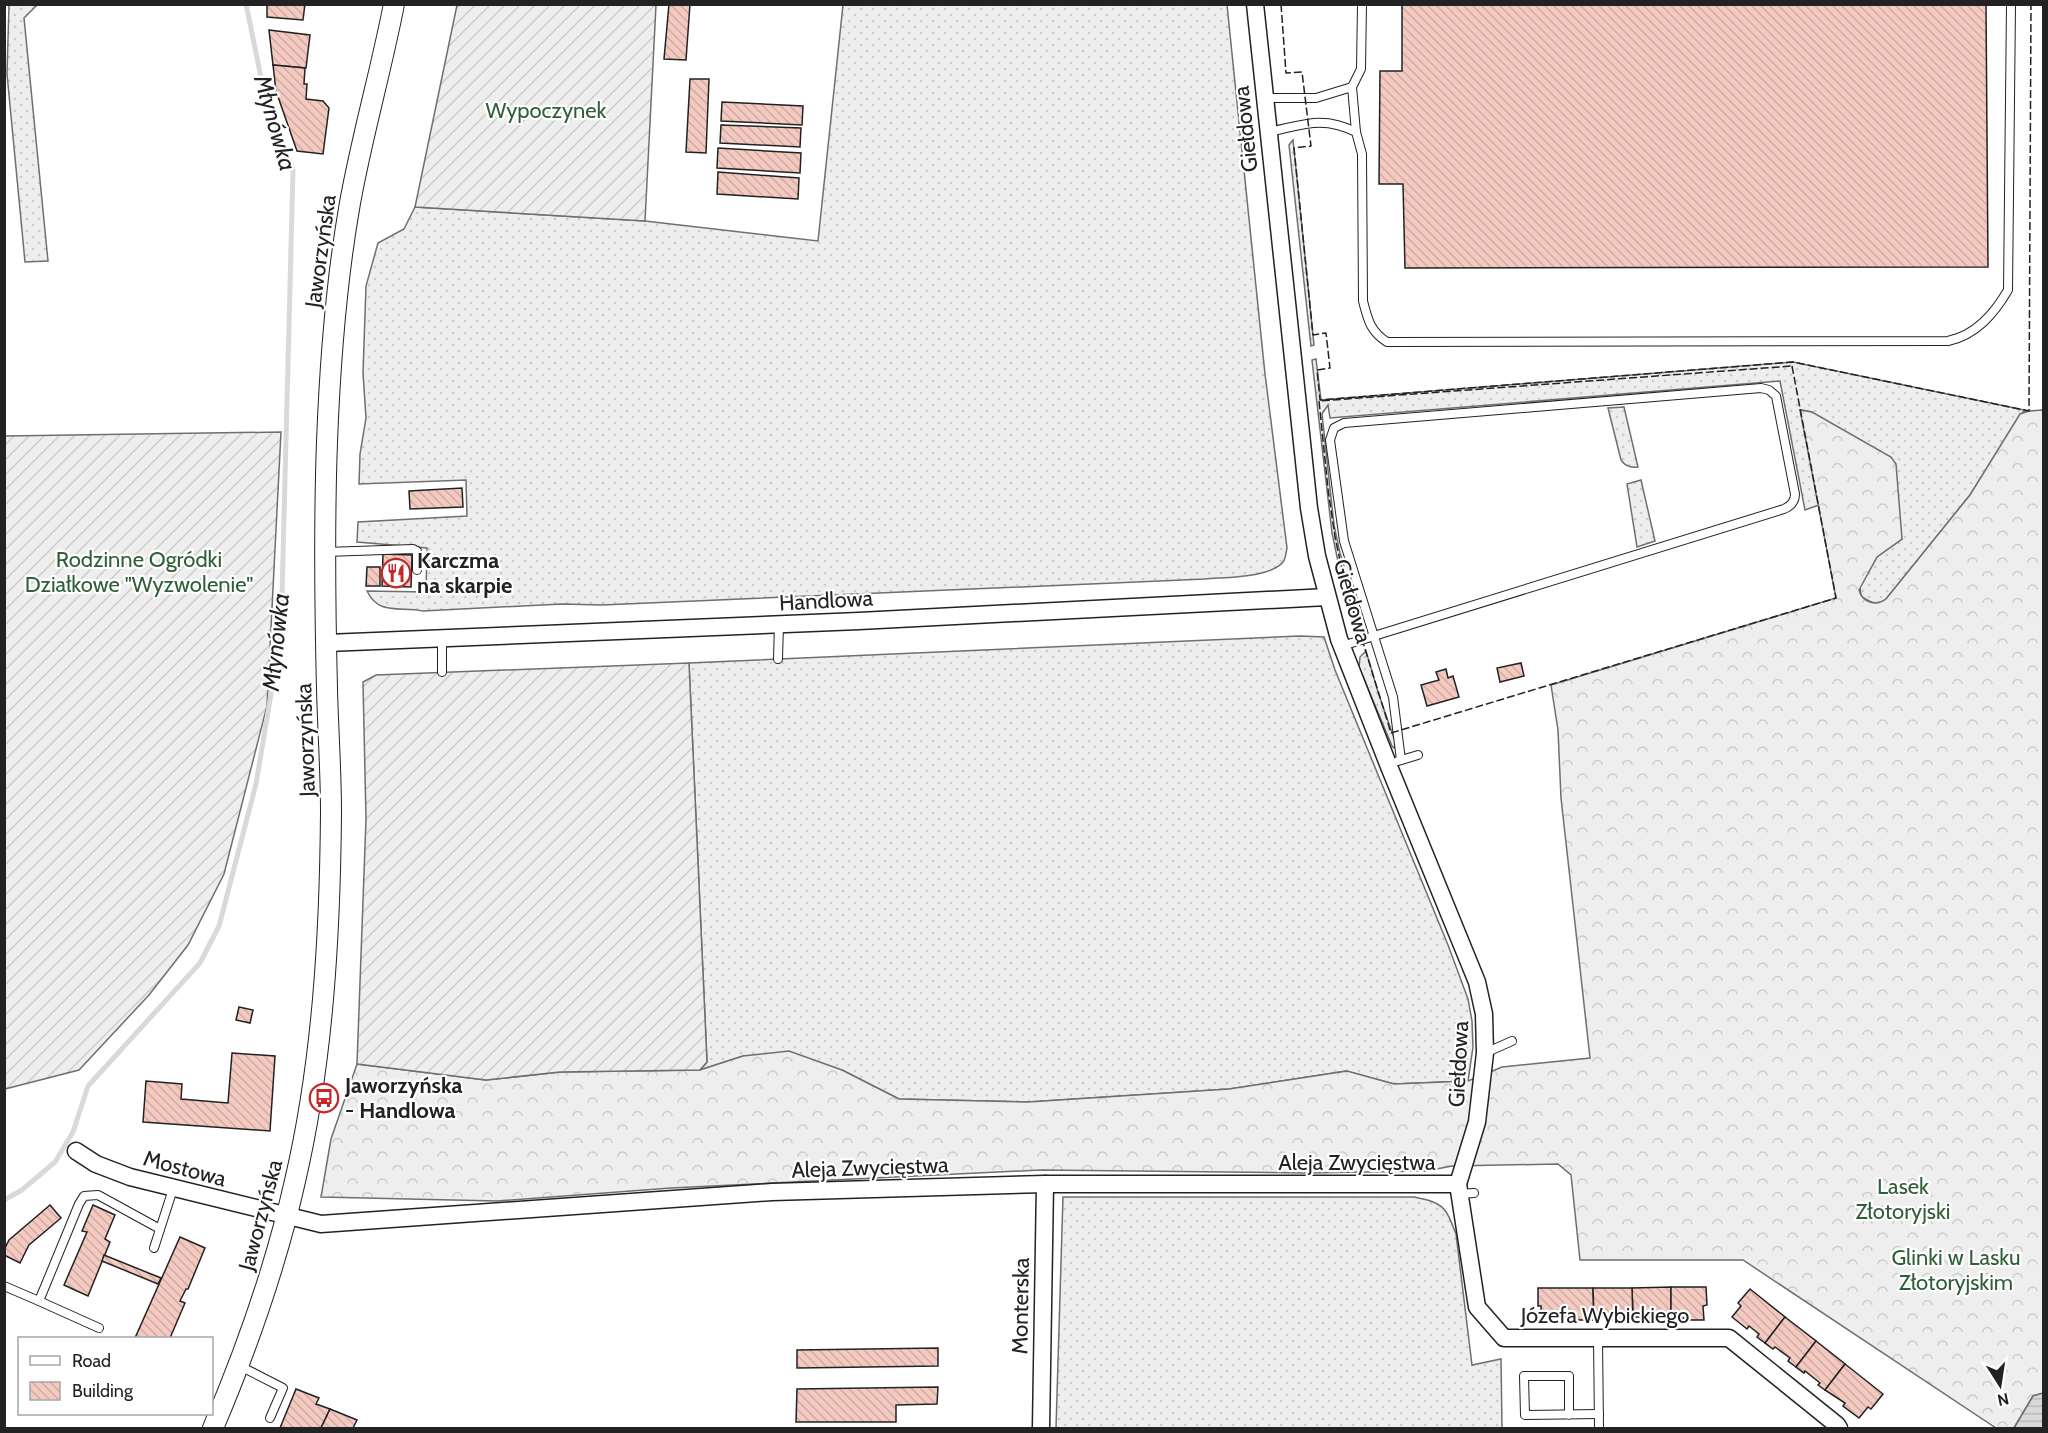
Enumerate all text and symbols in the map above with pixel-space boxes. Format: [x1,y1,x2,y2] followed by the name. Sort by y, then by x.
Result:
[248,71,303,174] water label: Młynówka
[1228,84,1263,173] street label: Giełdowa
[486,97,607,124] park label: Wypoczynek
[299,192,342,310] street label: Jaworzyńska
[25,546,253,598] park label: Rodzinne Ogródki Działkowe "Wyzwolenie"
[417,547,512,599] place label: Karczma na skarpie
[1328,556,1378,647] street label: Giełdowa
[380,557,412,589] restaurant icon: Karczma na skarpie
[778,585,874,616] street label: Handlowa
[256,592,295,693] water label: Młynówka
[290,682,321,798] street label: Jaworzyńska
[1443,1020,1474,1108] street label: Giełdowa
[344,1072,462,1124] place label: Jaworzyńska - Handlowa
[308,1082,340,1114] bus stop icon: Jaworzyńska - Handlowa
[141,1145,230,1193] street label: Mostowa
[1278,1149,1436,1176] street label: Aleja Zwycięstwa
[791,1151,950,1184] street label: Aleja Zwycięstwa
[232,1156,288,1275] street label: Jaworzyńska
[1856,1173,1951,1225] park label: Lasek Złotoryjski
[1891,1244,2021,1296] park label: Glinki w Lasku Złotoryjskim
[1006,1257,1035,1355] street label: Monterska
[1520,1302,1689,1329] street label: Józefa Wybickiego
[18,1337,213,1415] legend
[72,1350,111,1372] text: Road
[1970,1355,2030,1415] north arrow
[72,1380,134,1402] text: Building
[1996,1389,2011,1410] text: N

